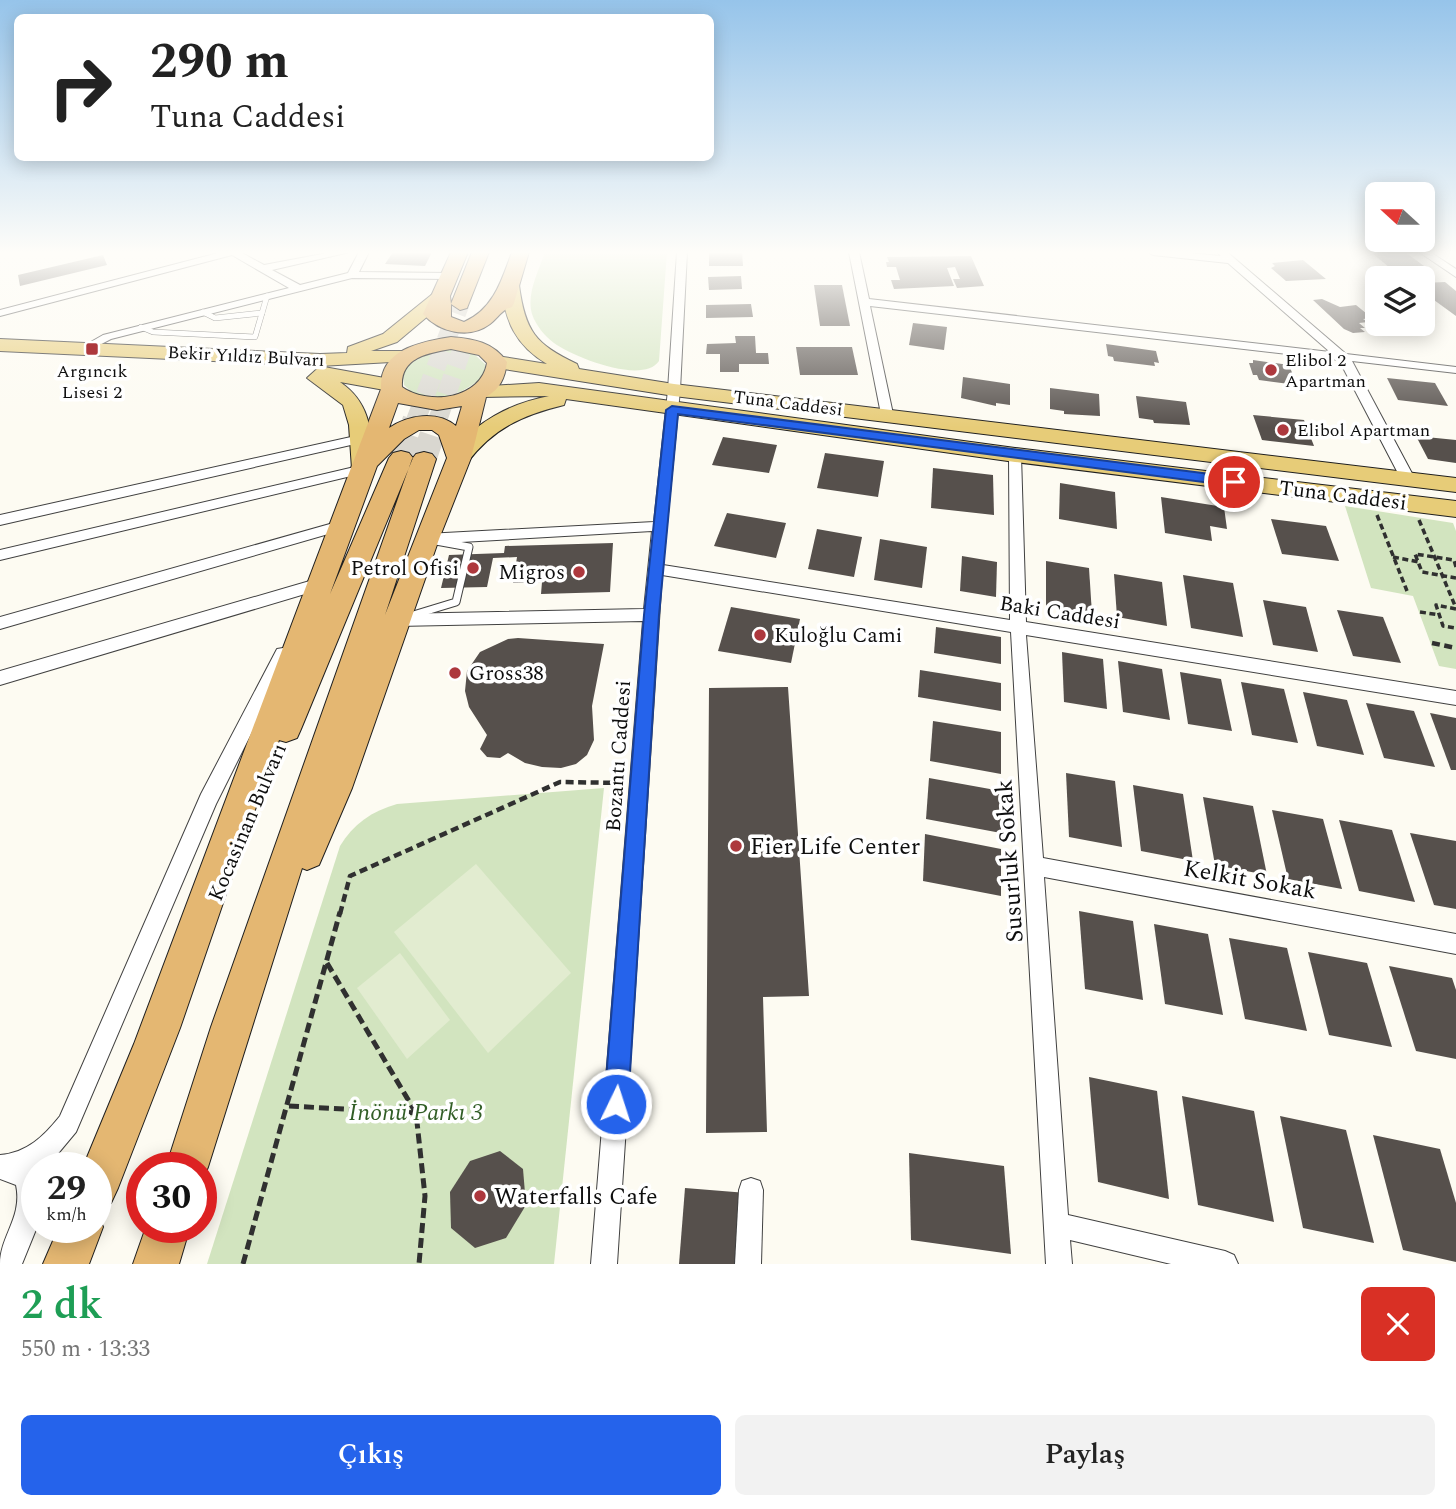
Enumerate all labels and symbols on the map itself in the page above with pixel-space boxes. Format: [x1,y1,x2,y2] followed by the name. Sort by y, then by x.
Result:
[1365,182,1435,252] north arrow
[167,339,325,374] street label: Bekir Yıldız Bulvarı
[84,341,100,357] marker: Argıncık Lisesi 2
[1285,347,1366,395] place label: Elibol 2 Apartman
[57,358,127,406] place label: Argıncık Lisesi 2
[1263,362,1279,378] marker: Elibol 2 Apartman
[732,383,844,424] street label: Tuna Caddesi
[1297,417,1430,444] place label: Elibol Apartman
[1275,422,1291,438] marker: Elibol Apartman
[1204,452,1264,512] pin
[1277,472,1408,520] street label: Tuna Caddesi
[351,553,459,585] place label: Petrol Ofisi
[498,557,565,589] place label: Migros
[465,560,481,576] marker: Petrol Ofisi
[571,564,587,580] marker: Migros
[997,588,1123,638] street label: Baki Caddesi
[774,620,902,652] place label: Kuloğlu Cami
[752,627,768,643] marker: Kuloğlu Cami
[469,658,544,690] place label: Gross38
[447,665,463,681] marker: Gross38
[598,679,640,833] street label: Bozantı Caddesi
[200,738,296,906] street label: Kocasinan Bulvarı
[986,778,1034,944] street label: Susurluk Sokak
[750,829,920,865] place label: Fier Life Center
[728,838,744,854] marker: Fier Life Center
[1180,851,1319,909] street label: Kelkit Sokak
[579,1067,653,1141] position arrow
[349,1095,483,1131] park label: İnönü Parkı 3
[126,1152,217,1243] speed limit sign: 30
[494,1179,658,1215] place label: Waterfalls Cafe
[472,1188,488,1204] marker: Waterfalls Cafe

